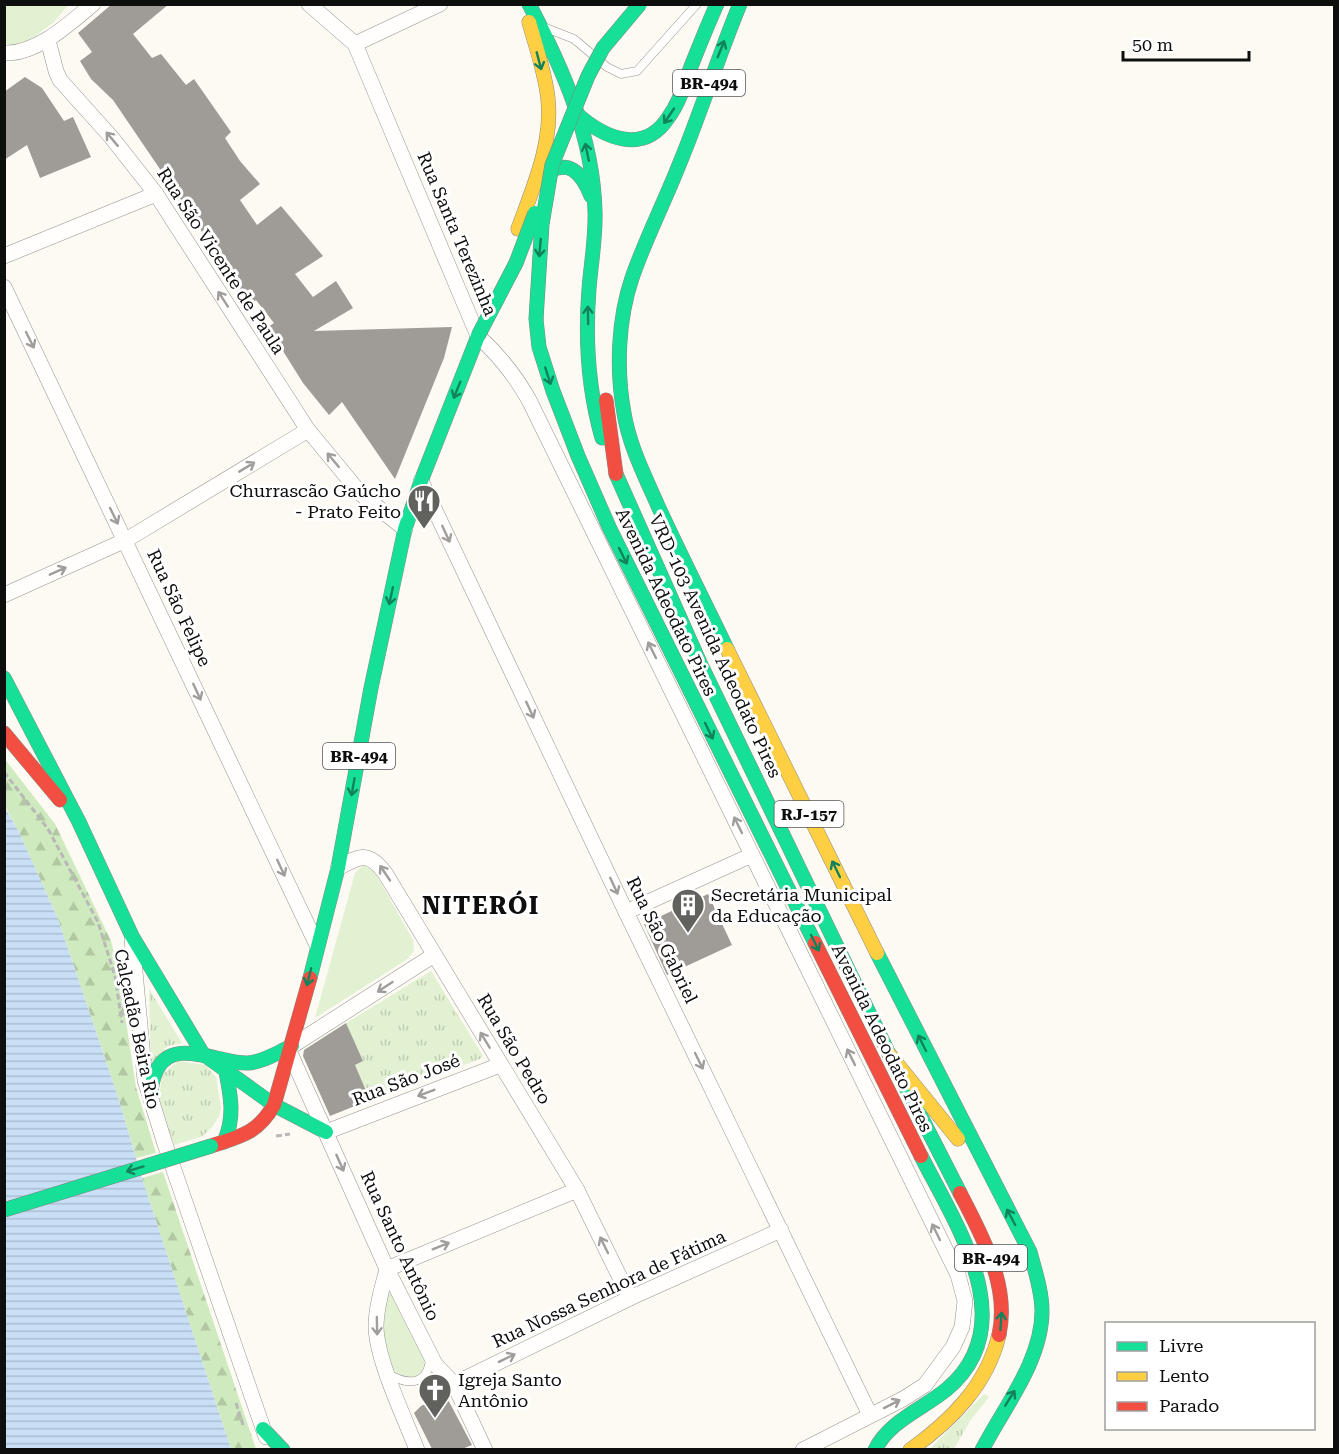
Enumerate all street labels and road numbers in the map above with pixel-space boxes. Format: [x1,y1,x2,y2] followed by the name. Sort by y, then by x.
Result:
[673,70,745,96] road number: BR-494
[413,149,502,319] street label: Rua Santa Terezinha
[153,163,290,358] street label: Rua São Vicente de Paula
[612,504,721,699] street label: Avenida Adeodato Pires
[645,511,786,781] street label: VRD-103 Avenida Adeodato Pires
[143,546,216,670] street label: Rua São Felipe
[323,743,395,769] road number: BR-494
[774,801,844,827] road number: RJ-157
[623,873,702,1007] street label: Rua São Gabriel
[828,940,937,1135] street label: Avenida Adeodato Pires
[110,947,165,1111] street label: Calçadão Beira Rio
[473,990,556,1108] street label: Rua São Pedro
[349,1049,463,1110] street label: Rua São José
[357,1168,444,1324] street label: Rua Santo Antônio
[489,1225,729,1352] street label: Rua Nossa Senhora de Fátima
[955,1245,1027,1271] road number: BR-494

